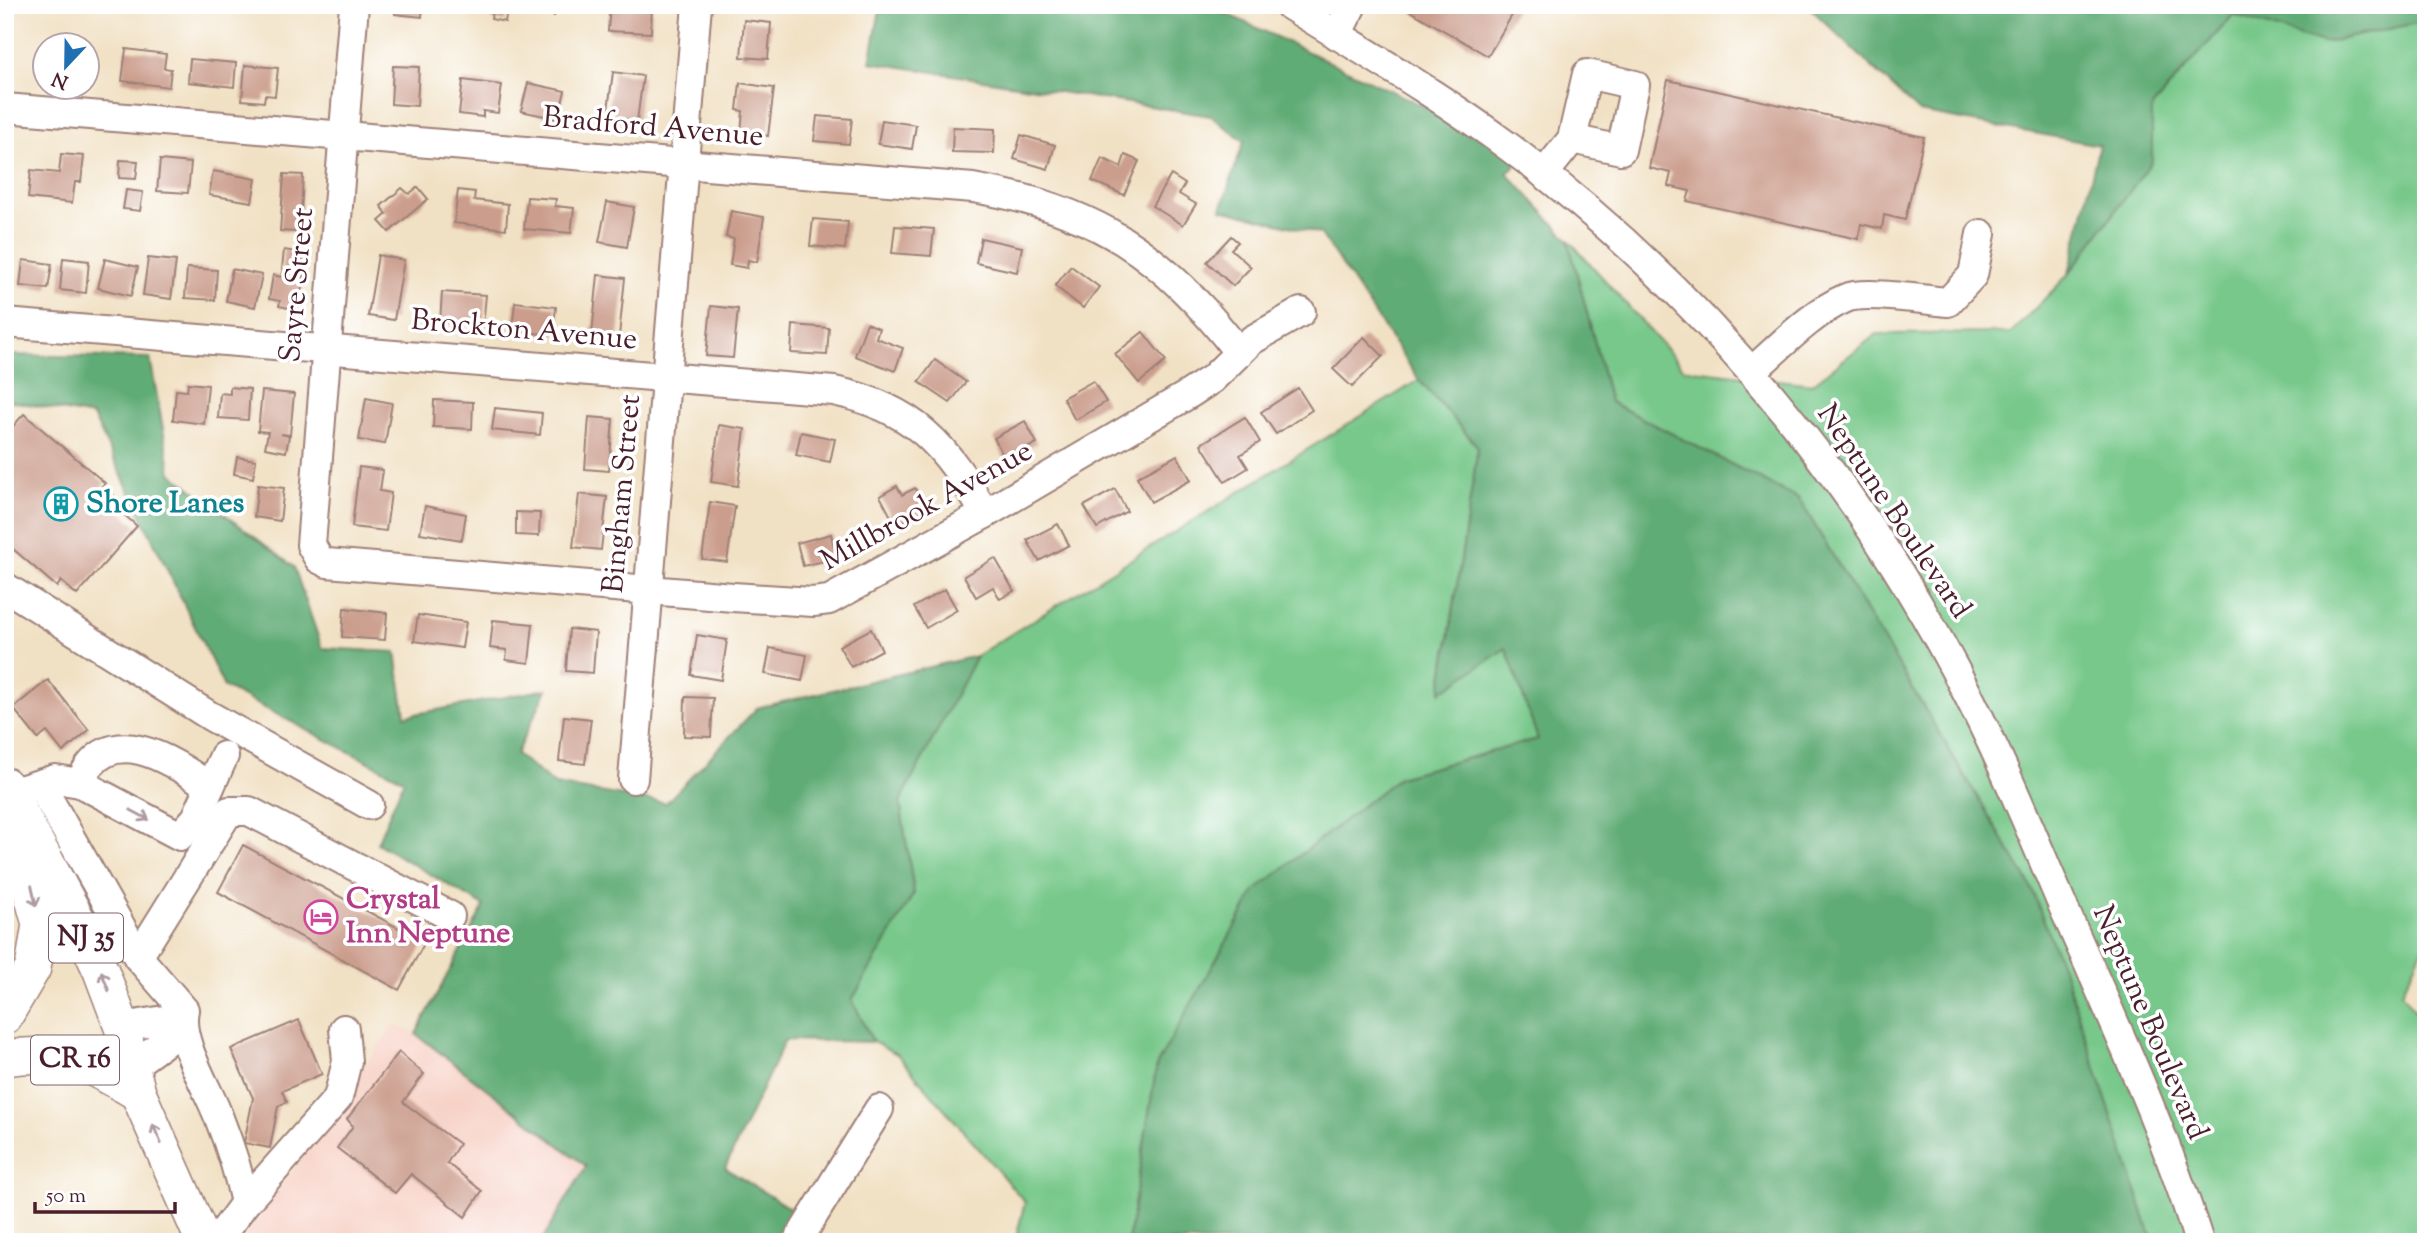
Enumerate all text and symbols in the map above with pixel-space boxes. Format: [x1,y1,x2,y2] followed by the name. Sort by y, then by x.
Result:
[32,32,102,102] north arrow
[48,64,73,95] text: N
[541,97,765,159] street label: Bradford Avenue
[270,206,326,364] street label: Sayre Street
[409,300,639,362] street label: Brockton Avenue
[593,393,653,595] street label: Bingham Street
[1805,396,1981,628] street label: Neptune Boulevard
[813,431,1041,583] street label: Millbrook Avenue
[86,483,245,526] place label: Shore Lanes
[42,485,80,523] building icon: Shore Lanes
[130,808,150,822] one-way arrow
[346,879,510,956] place label: Crystal Inn Neptune
[28,885,41,907] one-way arrow
[302,898,340,936] hotel icon: Crystal Inn Neptune
[2080,899,2218,1147] street label: Neptune Boulevard
[49,914,123,962] road number: NJ 35
[97,971,110,993] one-way arrow
[31,1036,119,1084] road number: CR 16
[150,1124,163,1146] one-way arrow
[35,1170,175,1214] scale bar
[45,1182,86,1212] text: 50 m

